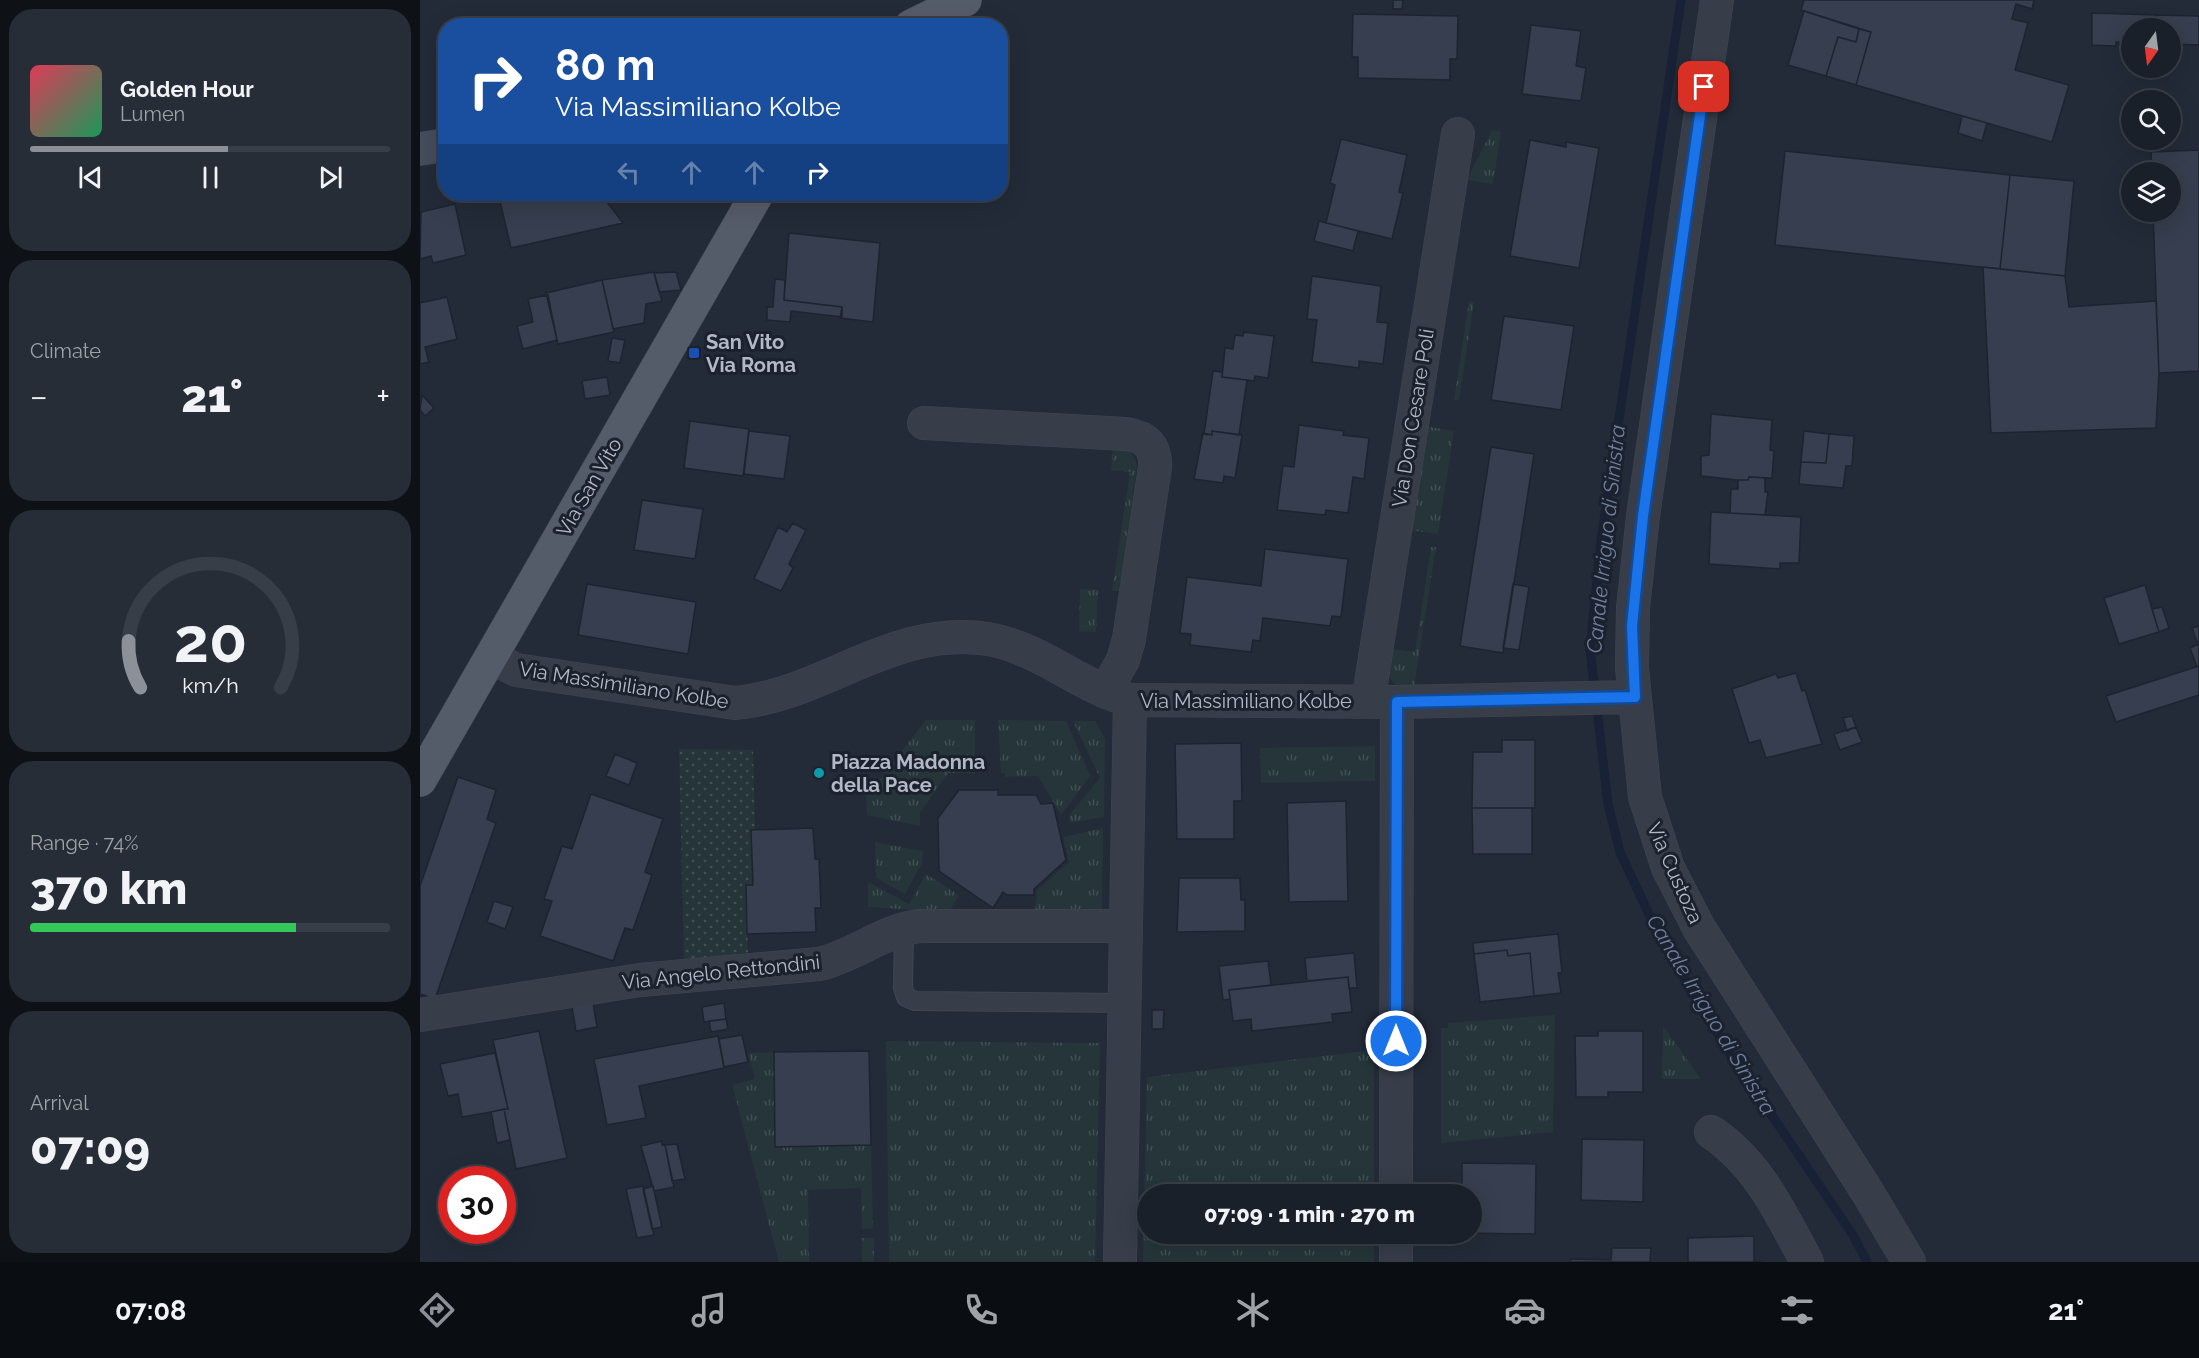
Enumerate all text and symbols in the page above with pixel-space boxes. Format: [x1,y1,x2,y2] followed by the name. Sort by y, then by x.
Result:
[2121,18,2181,78] north arrow
[2121,18,2181,222] map controls
[555,41,655,90] text: 80 m
[456,42,534,120] icon: right
[1678,61,1729,112] pin
[1687,70,1720,103] icon: arrive
[120,76,254,102] text: Golden Hour
[2121,90,2181,150] button: search
[555,91,841,122] text: Via Massimiliano Kolbe
[120,102,185,126] text: Lumen
[612,156,645,189] icon: left
[675,156,708,189] icon: ahead
[738,156,771,189] icon: ahead
[801,156,834,189] icon: right
[74,161,107,194] icon: previous
[194,161,227,194] icon: pause
[314,161,347,194] icon: next
[2121,162,2181,222] button: layers
[1387,327,1439,509] street label: Via Don Cesare Poli
[706,330,796,377] place label: San Vito Via Roma
[30,339,101,363] text: Climate
[687,346,701,360] marker: San Vito Via Roma
[181,370,243,423] text: 21°
[30,377,48,416] text: −
[376,377,390,416] text: +
[1581,424,1630,654] water label: Canale Irriguo di Sinistra
[551,434,627,540] street label: Via San Vito
[173,603,247,677] text: 20
[518,657,731,713] street label: Via Massimiliano Kolbe
[182,673,238,698] text: km/h
[1140,689,1352,713] street label: Via Massimiliano Kolbe
[831,750,985,797] place label: Piazza Madonna della Pace
[812,766,826,780] marker: Piazza Madonna della Pace
[1642,819,1708,927] street label: Via Custoza
[30,831,138,855] text: Range · 74%
[30,862,187,915] text: 370 km
[1642,910,1781,1120] water label: Canale Irriguo di Sinistra
[621,950,821,994] street label: Via Angelo Rettondini
[1364,1009,1428,1073] position arrow
[30,1091,89,1115] text: Arrival
[30,1122,150,1175] text: 07:09
[438,1166,516,1244] speed limit sign: 30
[1204,1201,1415,1227] text: 07:09 · 1 min · 270 m
[416,1289,458,1331] icon: directions
[688,1289,730,1331] icon: music
[960,1289,1002,1331] icon: phone
[1232,1289,1274,1331] icon: climate
[1504,1289,1546,1331] icon: car
[1776,1289,1818,1331] icon: filters
[115,1295,186,1326] text: 07:08
[2048,1295,2084,1326] text: 21°

